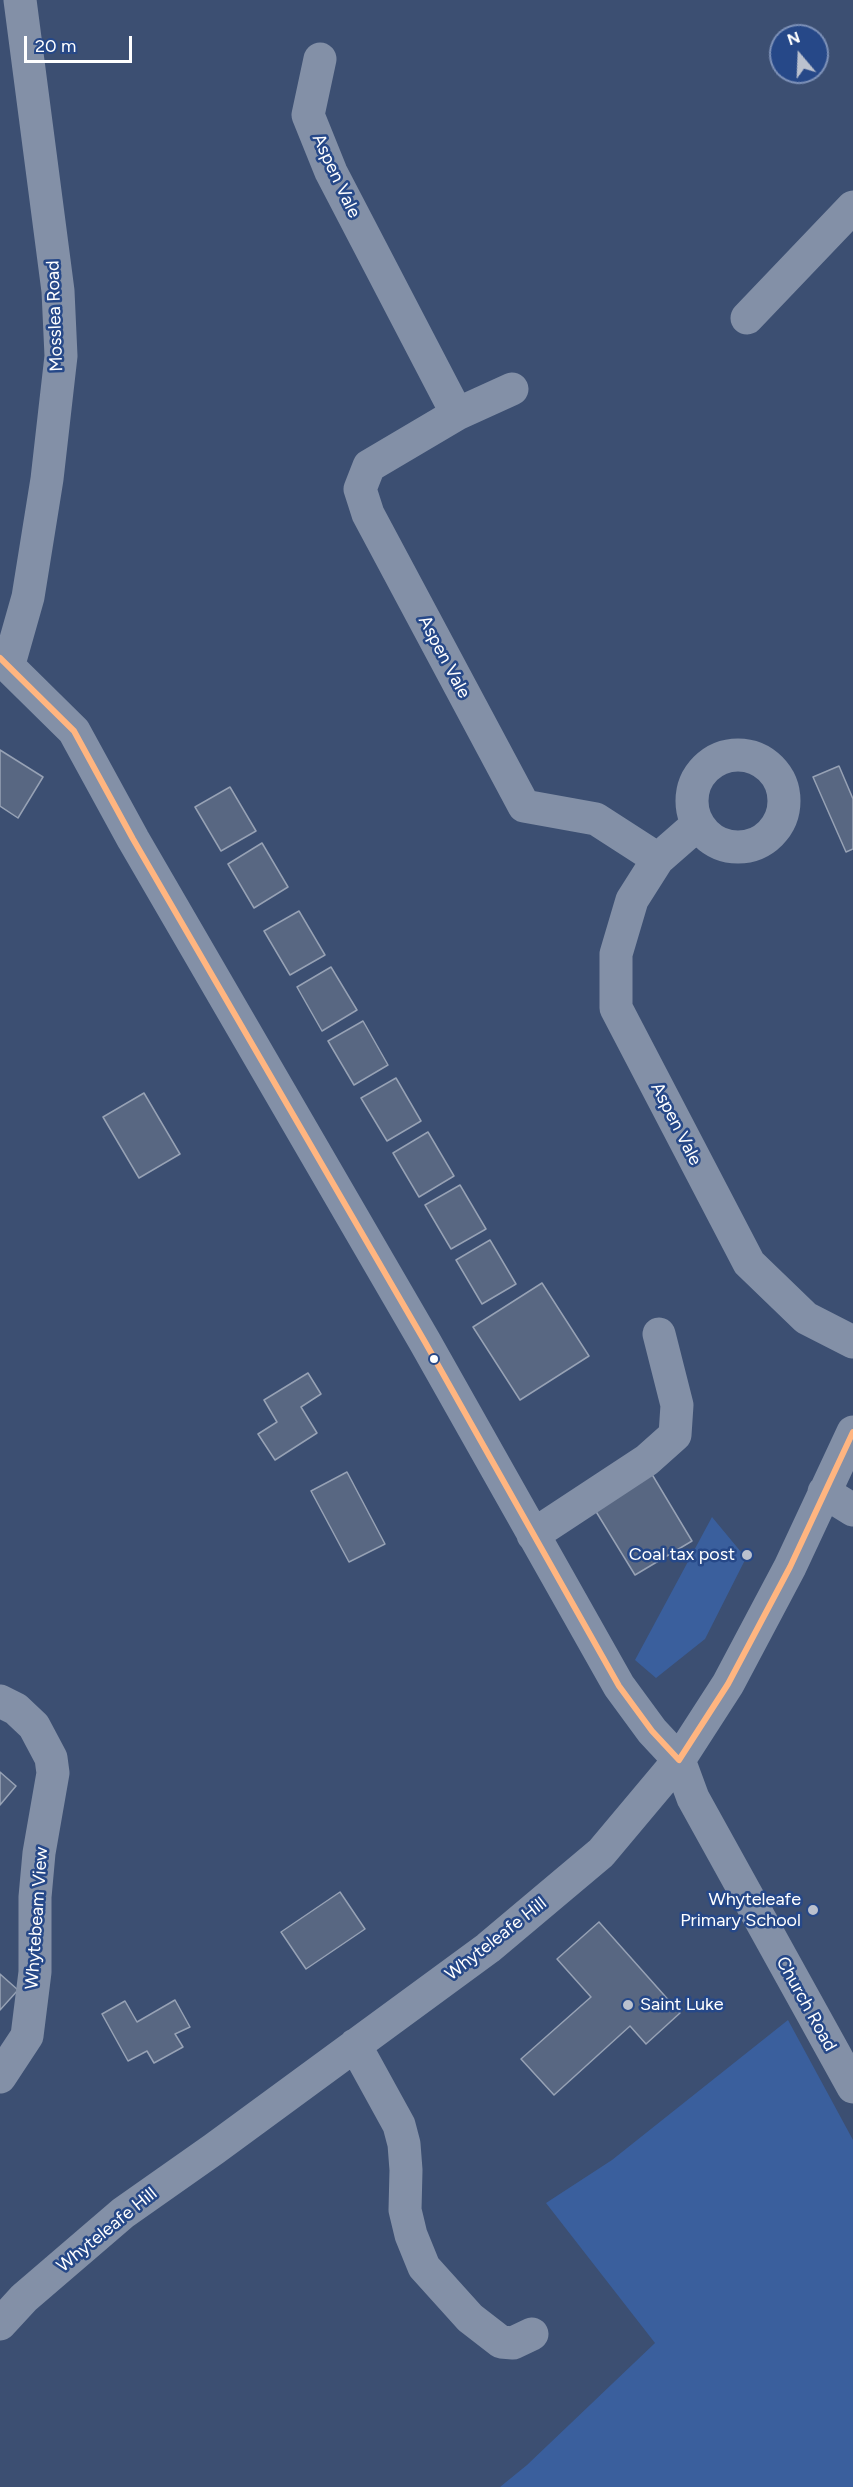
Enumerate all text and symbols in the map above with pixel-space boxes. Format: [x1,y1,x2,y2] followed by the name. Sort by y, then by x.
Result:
[27,24,135,62] scale bar
[769,24,829,84] north arrow
[785,27,803,49] text: N
[35,35,76,57] text: 20 m
[307,131,365,221] street label: Aspen Vale
[42,260,68,372] street label: Mosslea Road
[413,612,475,702] street label: Aspen Vale
[646,1079,706,1169] street label: Aspen Vale
[428,1353,440,1365] unlabelled marker
[629,1544,735,1566] place label: Coal tax post
[740,1548,754,1562] marker: Coal tax post
[21,1846,53,1990] street label: Whytebeam View
[680,1889,801,1932] place label: Whyteleafe Primary School
[441,1893,551,1985] street label: Whyteleafe Hill
[806,1903,820,1917] marker: Whyteleafe Primary School
[771,1953,841,2055] street label: Church Road
[640,1994,723,2016] place label: Saint Luke
[621,1998,635,2012] marker: Saint Luke
[53,2183,161,2277] street label: Whyteleafe Hill

